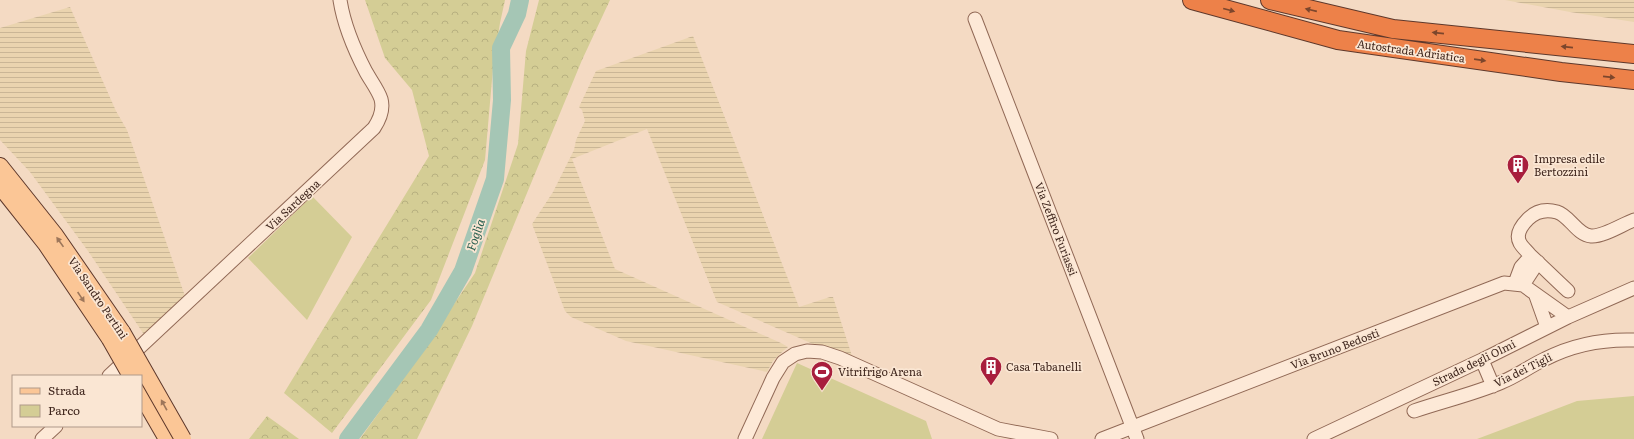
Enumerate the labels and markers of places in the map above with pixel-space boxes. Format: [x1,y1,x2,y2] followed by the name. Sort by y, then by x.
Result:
[1534,150,1605,179] place label: Impresa edile Bertozzini
[1505,152,1531,185] building icon: Impresa edile Bertozzini
[978,354,1004,387] building icon: Casa Tabanelli
[1006,358,1082,374] place label: Casa Tabanelli
[809,359,835,392] sports icon: Vitrifrigo Arena
[838,363,922,379] place label: Vitrifrigo Arena

